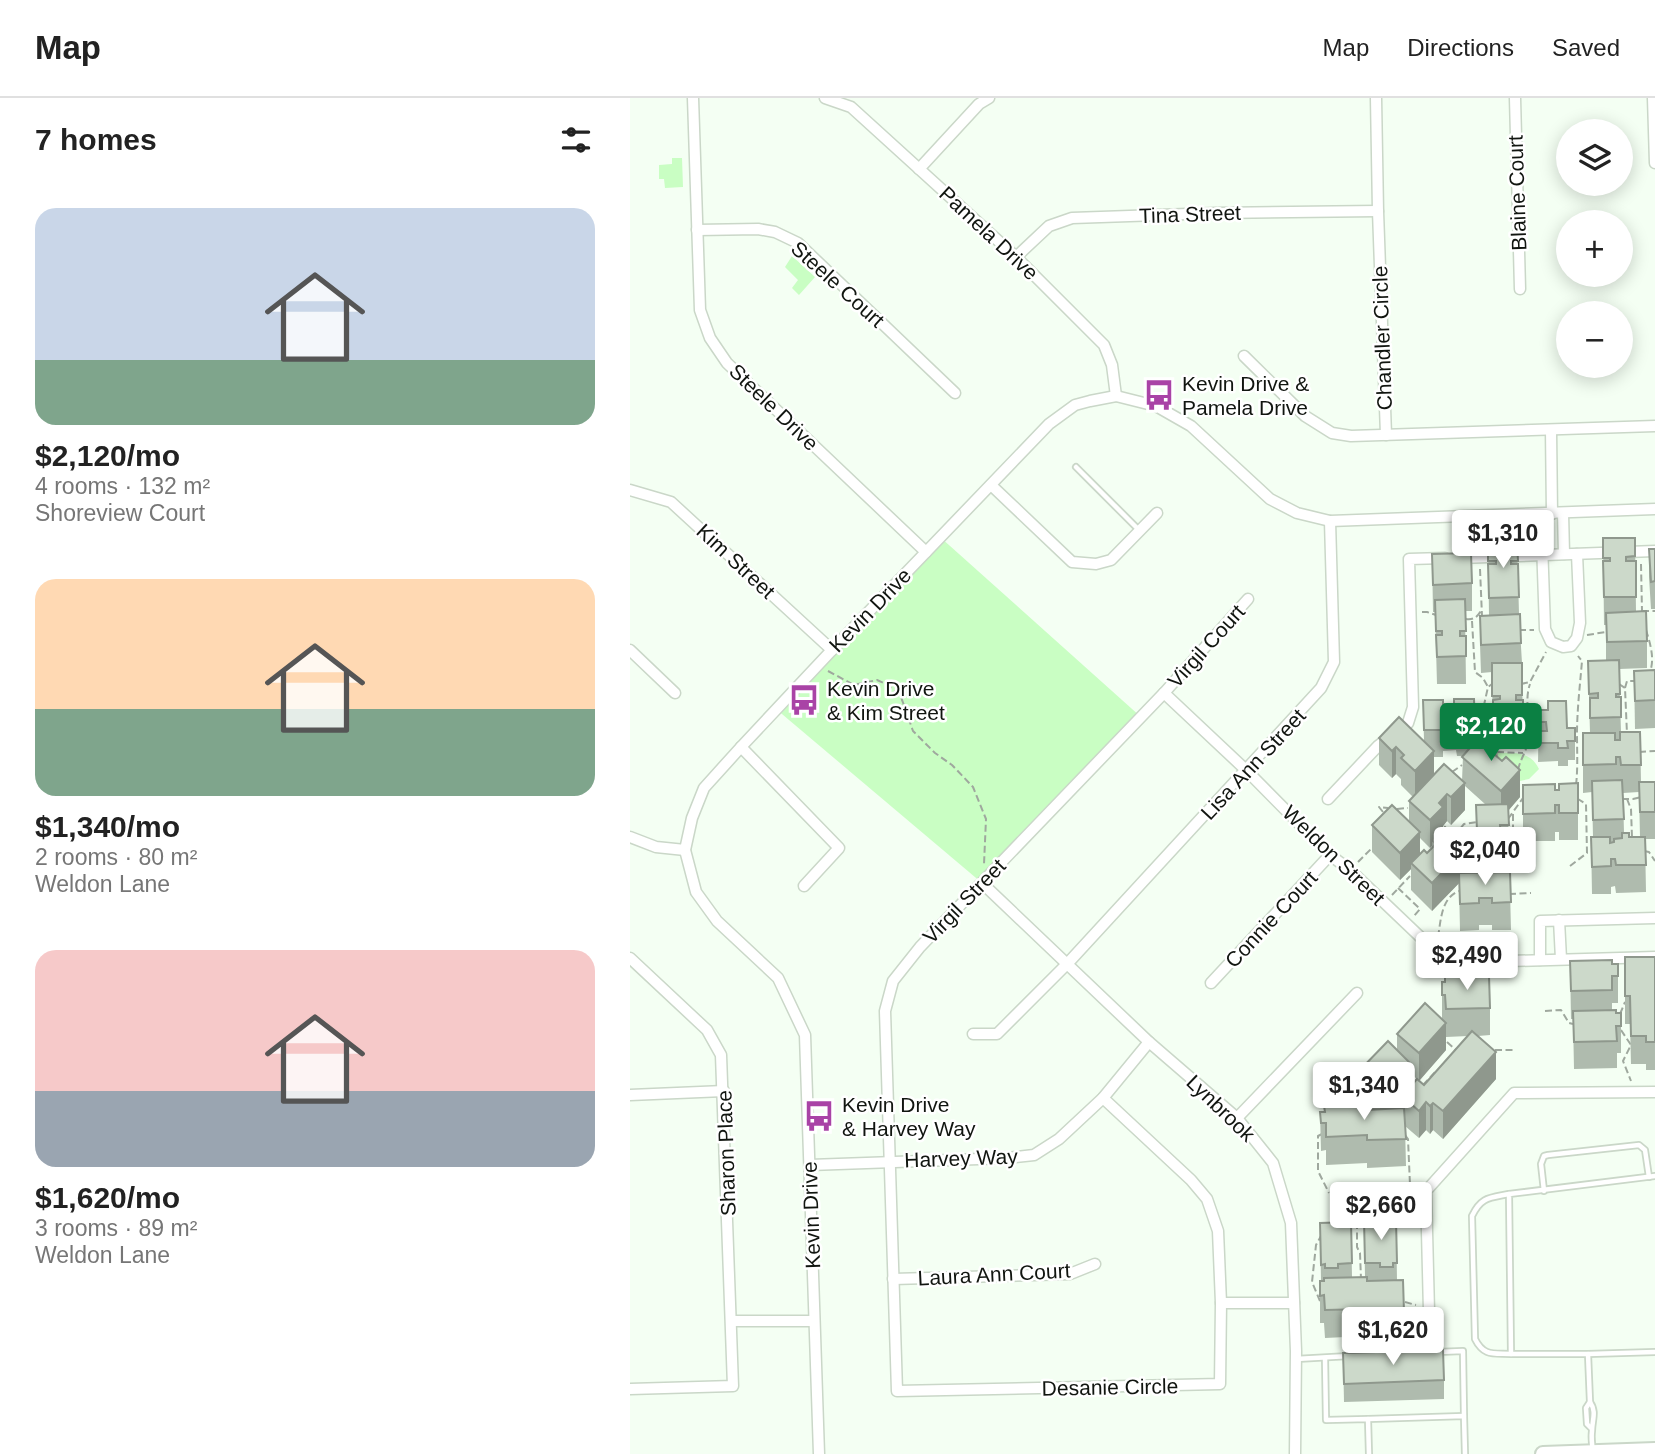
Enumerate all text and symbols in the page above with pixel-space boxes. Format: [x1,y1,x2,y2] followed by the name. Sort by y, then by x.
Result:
[35,29,101,66] text: Map
[1323,34,1369,61] text: Map
[1407,34,1514,61] text: Directions
[1552,34,1620,61] text: Saved
[1556,119,1633,378] map controls
[1556,119,1633,196] button: layers
[557,121,595,159] icon: filters
[35,123,157,156] text: 7 homes
[1503,135,1531,251] street label: Blaine Court
[935,182,1043,284] street label: Pamela Drive
[1139,201,1242,227] street label: Tina Street
[1556,210,1633,287] button: +
[787,236,889,332] street label: Steele Court
[252,254,378,380] icon: home
[1368,265,1396,411] street label: Chandler Circle
[1556,301,1633,378] button: −
[725,359,823,455] street label: Steele Drive
[1182,372,1309,419] place label: Kevin Drive & Pamela Drive
[1142,378,1176,412] bus stop icon: Kevin Drive & Pamela Drive
[35,439,180,472] text: $2,120/mo
[35,473,210,499] text: 4 rooms · 132 m²
[35,500,205,526] text: Shoreview Court
[1446,510,1560,570] pin: $1,310
[692,519,780,603] street label: Kim Street
[1468,520,1538,546] text: $1,310
[824,563,916,657] street label: Kevin Drive
[1163,600,1249,692] street label: Virgil Court
[252,625,378,751] icon: home
[827,677,945,724] place label: Kevin Drive & Kim Street
[787,683,821,717] bus stop icon: Kevin Drive & Kim Street
[1196,704,1310,824] street label: Lisa Ann Street
[1434,704,1548,763] pin: $2,120
[1456,713,1526,739] text: $2,120
[1278,801,1390,909] street label: Weldon Street
[35,810,180,843] text: $1,340/mo
[1428,828,1542,887] pin: $2,040
[1450,837,1520,863] text: $2,040
[35,844,197,870] text: 2 rooms · 80 m²
[918,854,1010,948] street label: Virgil Street
[1220,866,1322,972] street label: Connie Court
[35,871,170,897] text: Weldon Lane
[1410,932,1524,992] pin: $2,490
[1432,942,1502,968] text: $2,490
[252,996,378,1122] icon: home
[1307,1062,1421,1122] pin: $1,340
[1182,1070,1260,1146] street label: Lynbrook
[1329,1072,1399,1098] text: $1,340
[712,1090,740,1216] street label: Sharon Place
[842,1093,976,1140] place label: Kevin Drive & Harvey Way
[802,1099,836,1133] bus stop icon: Kevin Drive & Harvey Way
[904,1145,1019,1171] street label: Harvey Way
[798,1161,824,1269] street label: Kevin Drive
[35,1181,180,1214] text: $1,620/mo
[1324,1182,1438,1242] pin: $2,660
[1346,1192,1416,1218] text: $2,660
[35,1215,197,1241] text: 3 rooms · 89 m²
[35,1242,170,1268] text: Weldon Lane
[917,1259,1071,1289] street label: Laura Ann Court
[1336,1308,1450,1367] pin: $1,620
[1358,1317,1428,1343] text: $1,620
[1042,1374,1178,1400] street label: Desanie Circle

